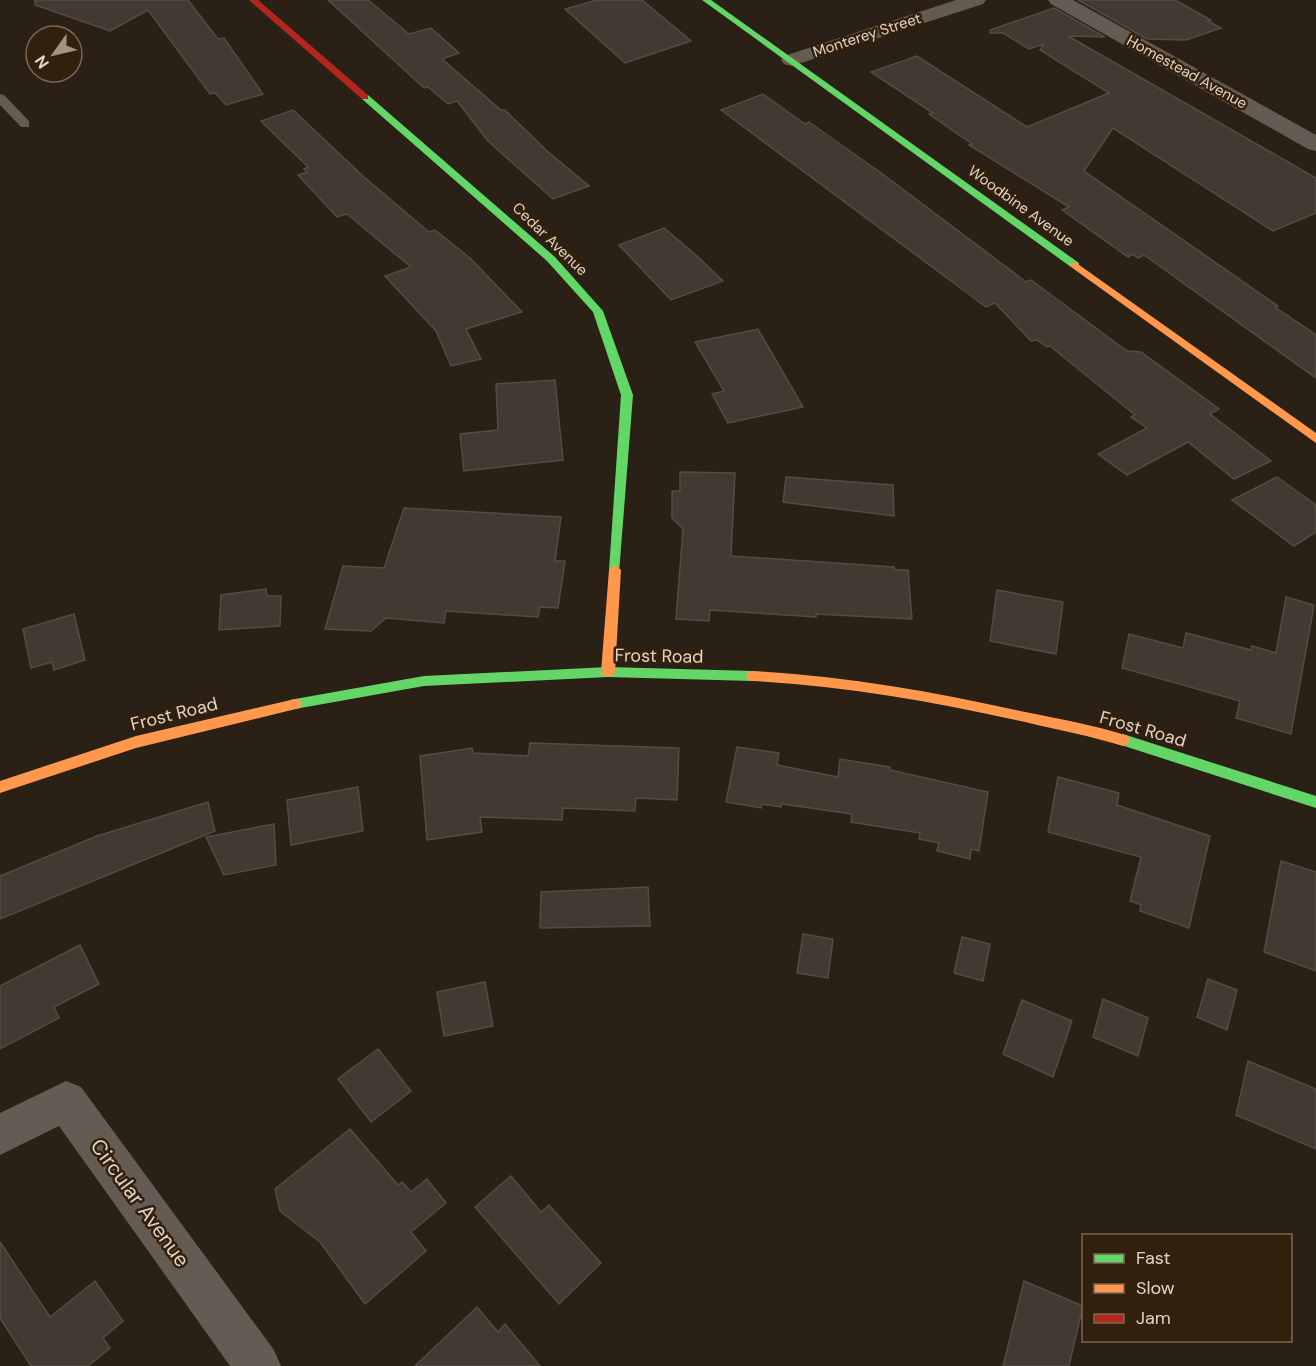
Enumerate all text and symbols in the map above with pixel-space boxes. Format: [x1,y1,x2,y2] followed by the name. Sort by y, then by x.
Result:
[810,8,924,62] street label: Monterey Street
[24,24,84,84] north arrow
[1123,31,1251,113] street label: Homestead Avenue
[30,51,54,73] text: N
[964,161,1078,251] street label: Woodbine Avenue
[508,198,592,280] street label: Cedar Avenue
[614,643,704,669] street label: Frost Road
[128,692,220,736] street label: Frost Road
[1097,705,1189,753] street label: Frost Road
[84,1133,196,1273] street label: Circular Avenue
[1082,1234,1292,1342] legend
[1136,1246,1171,1270] text: Fast
[1136,1276,1175,1300] text: Slow
[1136,1306,1171,1330] text: Jam

